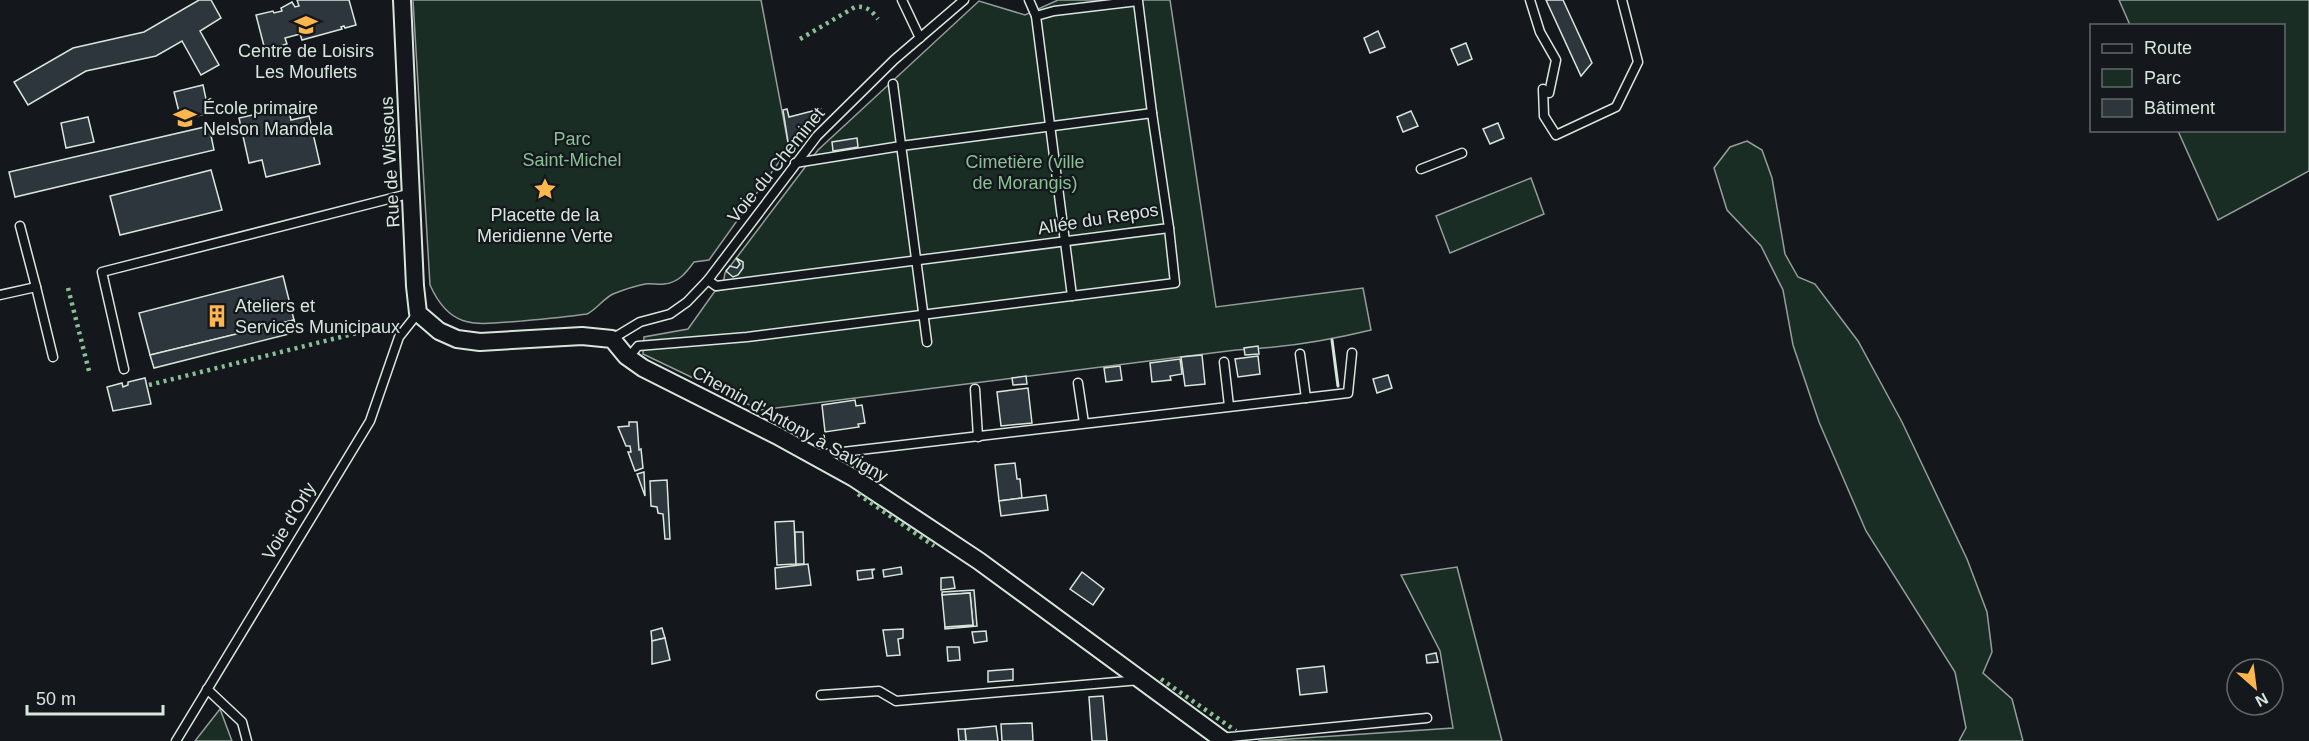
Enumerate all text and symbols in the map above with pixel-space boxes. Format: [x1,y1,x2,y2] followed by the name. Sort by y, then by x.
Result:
[293,12,319,38] school or university icon: Centre de Loisirs Les Mouflets
[2090,24,2285,132] legend
[2144,38,2192,58] text: Route
[238,41,374,82] place label: Centre de Loisirs Les Mouflets
[2144,68,2181,88] text: Parc
[377,96,403,228] street label: Rue de Wissous
[203,98,334,139] place label: École primaire Nelson Mandela
[2144,98,2215,118] text: Bâtiment
[724,103,828,227] street label: Voie du Cheminet
[172,105,198,131] school or university icon: École primaire Nelson Mandela
[522,129,622,170] park label: Parc Saint-Michel
[965,152,1085,193] park label: Cimetière (ville de Morangis)
[532,176,558,202] place icon: Placette de la Meridienne Verte
[1036,200,1160,238] street label: Allée du Repos
[477,205,613,246] place label: Placette de la Meridienne Verte
[235,296,400,337] place label: Ateliers et Services Municipaux
[204,303,230,329] building icon: Ateliers et Services Municipaux
[689,362,891,486] street label: Chemin d'Antony à Savigny
[258,479,320,563] street label: Voie d'Orly
[2225,657,2285,717] north arrow
[27,678,164,716] scale bar
[36,689,76,709] text: 50 m
[2253,690,2271,710] text: N

